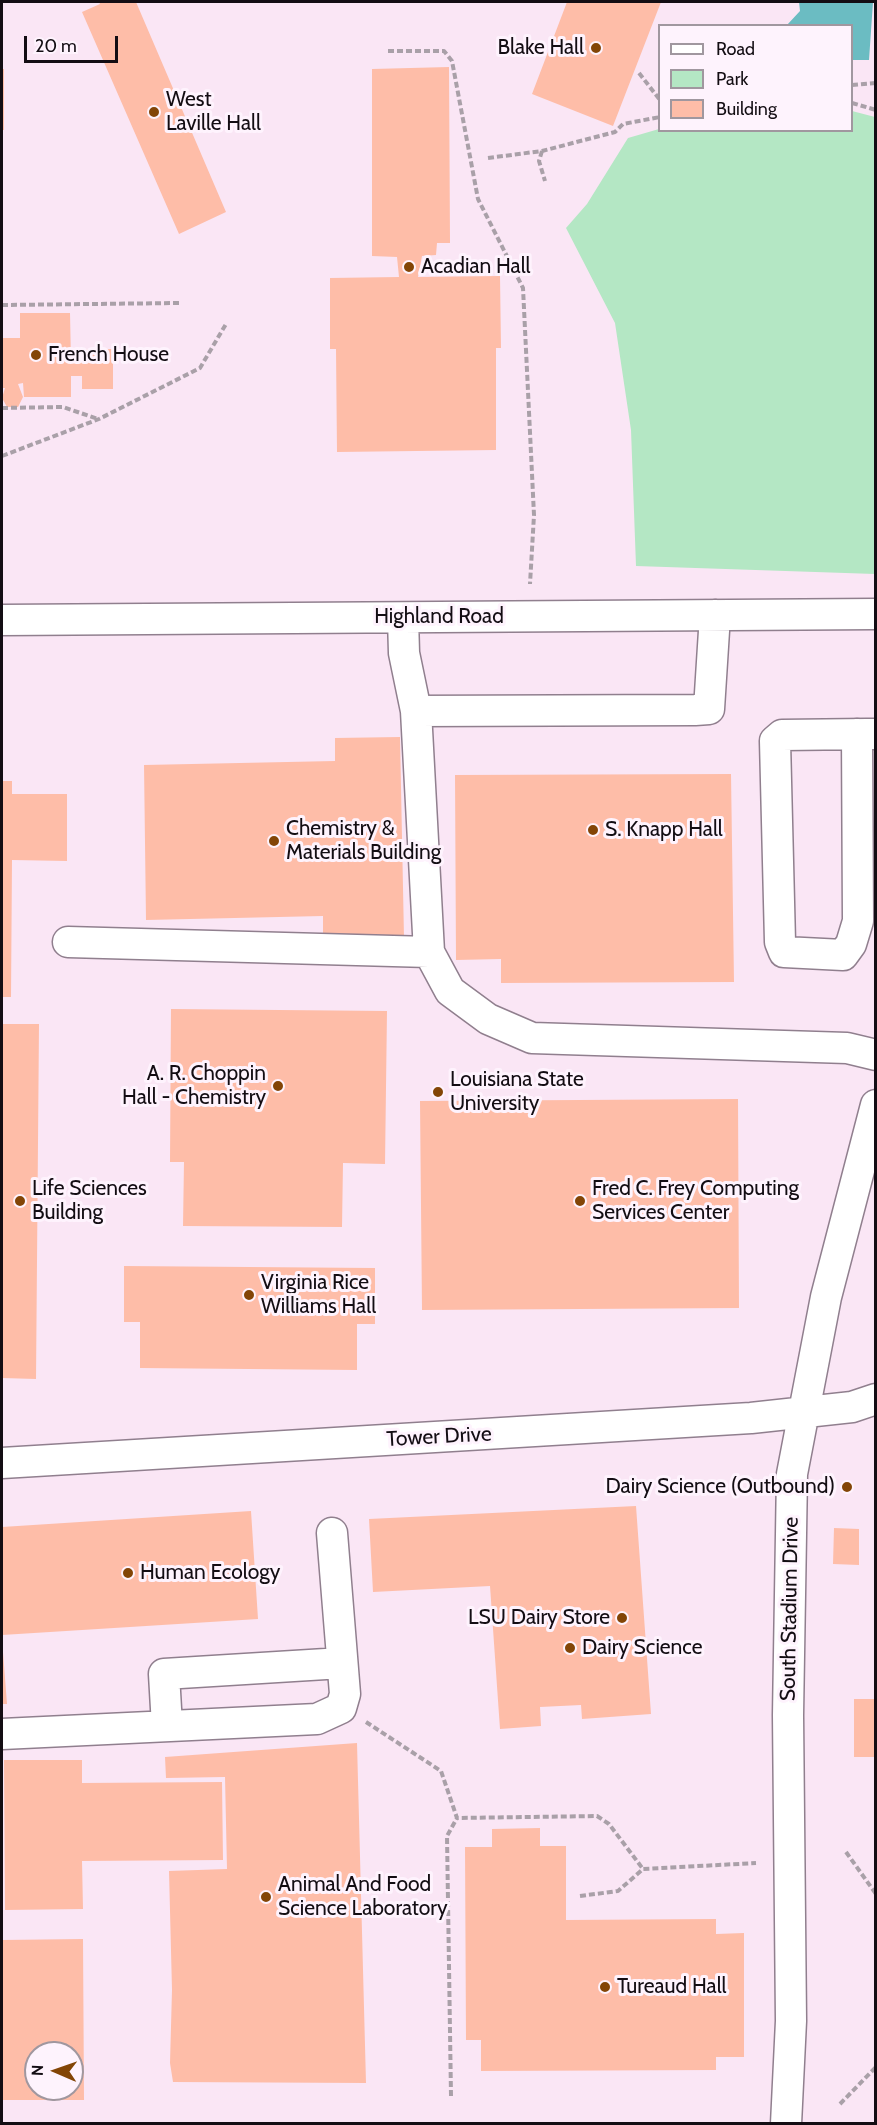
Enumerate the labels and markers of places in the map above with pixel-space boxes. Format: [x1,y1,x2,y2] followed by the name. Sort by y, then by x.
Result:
[498,35,584,61] place label: Blake Hall
[589,41,603,55] marker: Blake Hall
[166,87,261,137] place label: West Laville Hall
[147,105,161,119] marker: West Laville Hall
[421,254,531,280] place label: Acadian Hall
[402,260,416,274] marker: Acadian Hall
[48,342,169,368] place label: French House
[29,348,43,362] marker: French House
[286,816,441,866] place label: Chemistry & Materials Building
[605,817,723,843] place label: S. Knapp Hall
[586,823,600,837] marker: S. Knapp Hall
[267,834,281,848] marker: Chemistry & Materials Building
[122,1061,266,1111] place label: A. R. Choppin Hall - Chemistry
[450,1067,584,1117] place label: Louisiana State University
[271,1079,285,1093] marker: A. R. Choppin Hall - Chemistry
[431,1085,445,1099] marker: Louisiana State University
[32,1176,147,1226] place label: Life Sciences Building
[592,1176,799,1226] place label: Fred C. Frey Computing Services Center
[13,1194,27,1208] marker: Life Sciences Building
[573,1194,587,1208] marker: Fred C. Frey Computing Services Center
[261,1270,376,1320] place label: Virginia Rice Williams Hall
[242,1288,256,1302] marker: Virginia Rice Williams Hall
[605,1474,835,1500] place label: Dairy Science (Outbound)
[840,1480,854,1494] marker: Dairy Science (Outbound)
[140,1560,280,1586] place label: Human Ecology
[121,1566,135,1580] marker: Human Ecology
[468,1605,610,1631] place label: LSU Dairy Store
[615,1611,629,1625] marker: LSU Dairy Store
[582,1635,702,1661] place label: Dairy Science
[563,1641,577,1655] marker: Dairy Science
[278,1872,448,1922] place label: Animal And Food Science Laboratory
[259,1890,273,1904] marker: Animal And Food Science Laboratory
[617,1974,727,2000] place label: Tureaud Hall
[598,1980,612,1994] marker: Tureaud Hall

